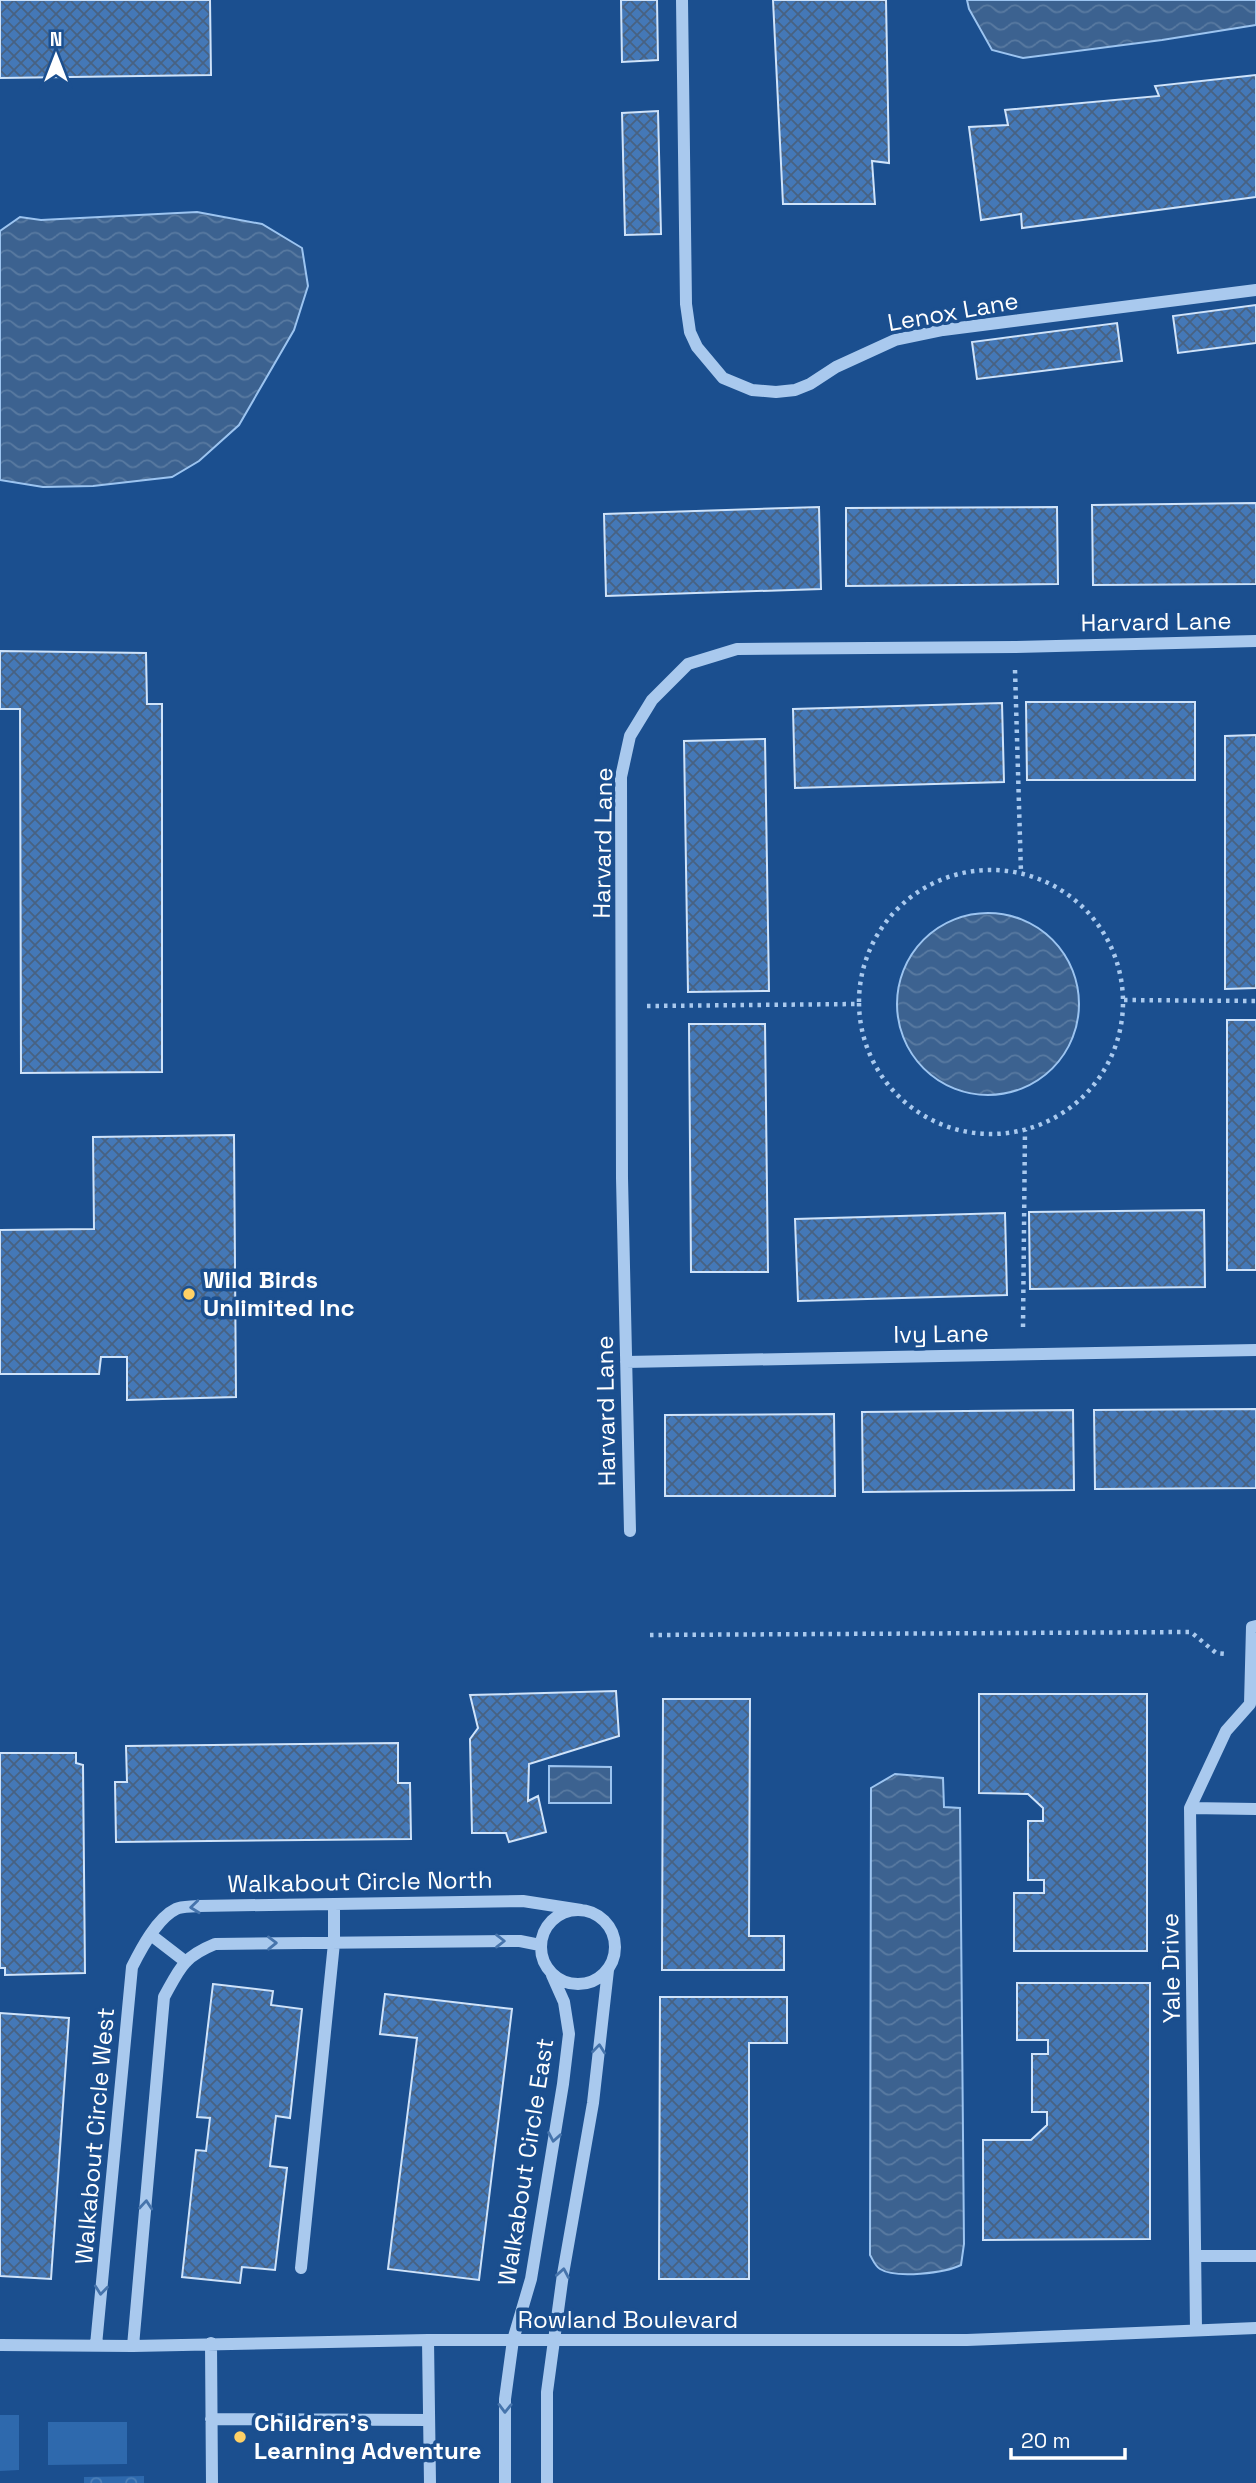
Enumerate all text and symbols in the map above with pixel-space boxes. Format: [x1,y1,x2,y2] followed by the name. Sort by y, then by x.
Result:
[21,21,91,91] north arrow
[50,27,62,52] text: N
[885,285,1021,338] street label: Lenox Lane
[1080,605,1232,638] street label: Harvard Lane
[586,767,619,919] street label: Harvard Lane
[203,1264,355,1323] place label: Wild Birds Unlimited Inc
[181,1286,197,1302] marker: Wild Birds Unlimited Inc
[893,1317,989,1350] street label: Ivy Lane
[589,1335,622,1487] street label: Harvard Lane
[227,1864,493,1899] street label: Walkabout Circle North
[189,1899,200,1914] one-way arrow
[1154,1913,1187,2023] street label: Yale Drive
[495,1934,506,1949] one-way arrow
[268,1935,278,1951] one-way arrow
[68,2006,121,2266] street label: Walkabout Circle West
[491,2036,560,2288] street label: Walkabout Circle East
[591,2043,606,2054] one-way arrow
[547,2131,562,2143] one-way arrow
[138,2199,153,2210] one-way arrow
[555,2268,570,2279] one-way arrow
[94,2285,109,2296] one-way arrow
[518,2304,738,2335] street label: Rowland Boulevard
[497,2403,513,2414] one-way arrow
[254,2407,482,2466] place label: Children's Learning Adventure
[1011,2416,1125,2460] scale bar
[1021,2427,1071,2454] text: 20 m
[232,2429,248,2445] marker: Children's Learning Adventure

